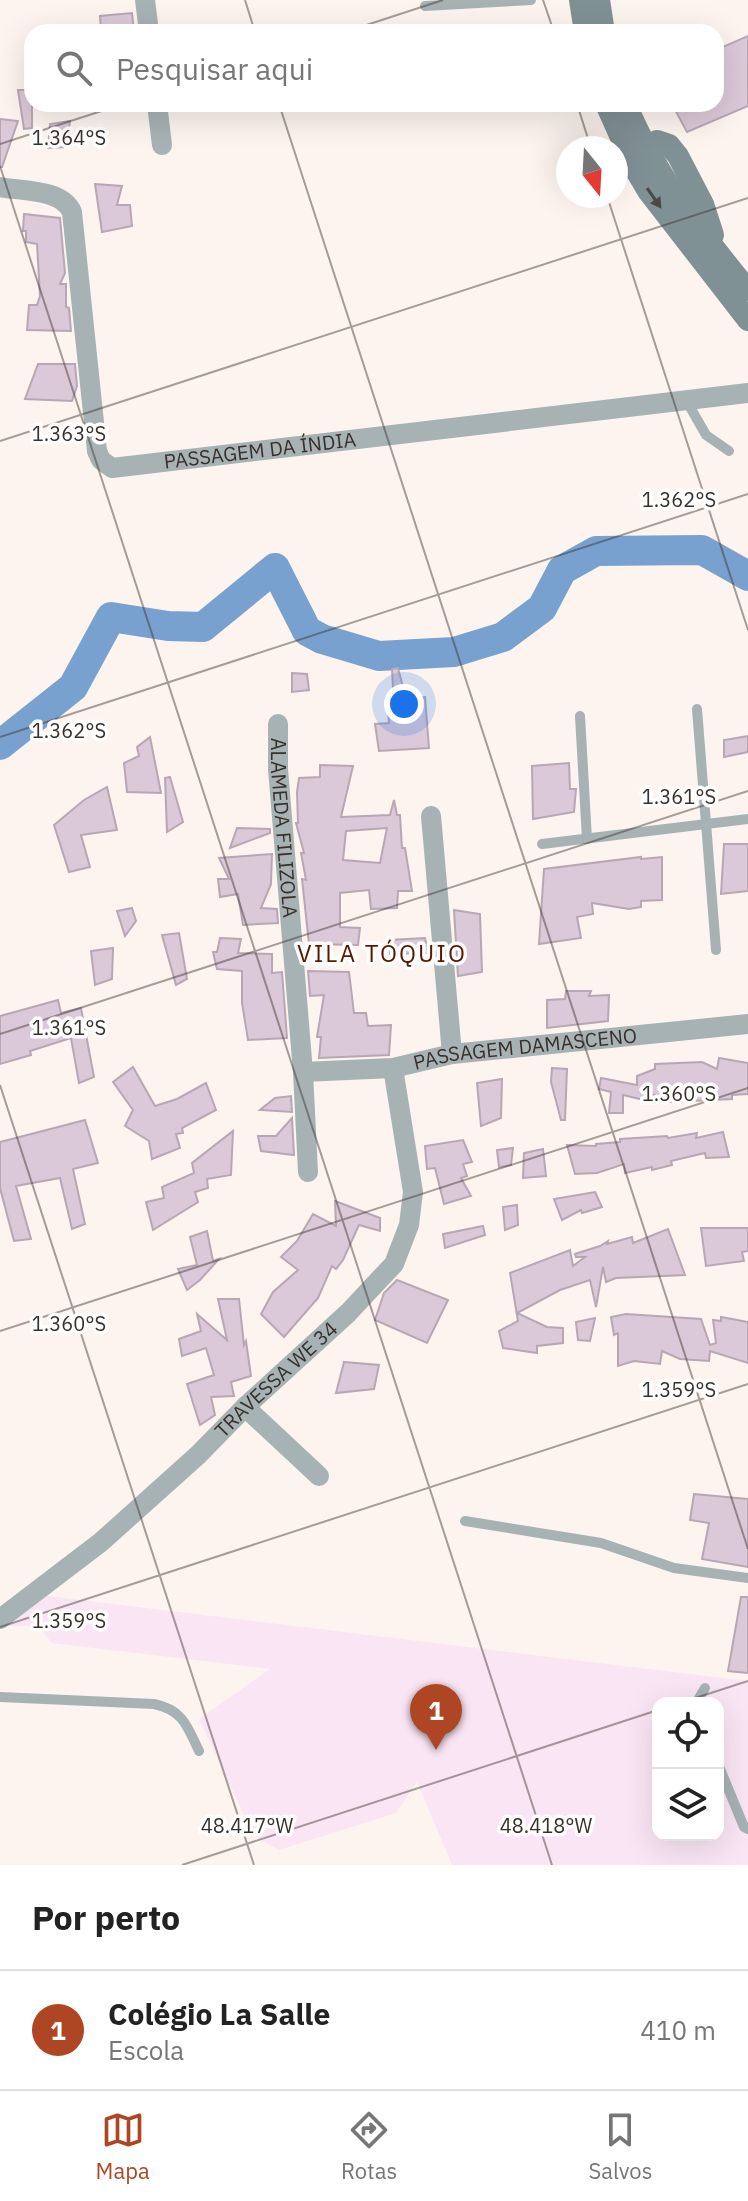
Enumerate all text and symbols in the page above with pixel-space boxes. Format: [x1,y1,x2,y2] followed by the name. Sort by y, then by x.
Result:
[24,24,724,112] search box
[52,46,96,90] icon: search
[116,49,313,88] text: Pesquisar aqui
[32,124,106,151] text: 1.364°S
[556,136,628,208] north arrow
[646,188,661,209] one-way arrow
[32,420,106,447] text: 1.363°S
[162,425,358,475] street label: PASSAGEM DA ÍNDIA
[642,486,716,513] text: 1.362°S
[384,684,424,724] your location
[32,717,106,744] text: 1.362°S
[265,738,304,919] street label: ALAMEDA FILIZOLA
[642,783,716,810] text: 1.361°S
[297,937,467,969] district label: VILA TÓQUIO
[32,1014,106,1041] text: 1.361°S
[410,1021,638,1076] street label: PASSAGEM DAMASCENO
[642,1080,716,1107] text: 1.360°S
[32,1310,106,1337] text: 1.360°S
[208,1315,343,1443] street label: TRAVESSA WE 34
[642,1376,716,1403] text: 1.359°S
[32,1607,106,1634] text: 1.359°S
[410,1684,462,1750] pin: 1
[652,1697,724,1841] map controls
[652,1697,724,1769] button: locate
[652,1769,724,1841] button: layers
[201,1812,293,1839] text: 48.417°W
[500,1812,592,1839] text: 48.418°W
[32,1895,180,1939] text: Por perto
[108,1994,330,2033] text: Colégio La Salle
[50,2013,66,2047] text: 1
[640,2013,716,2047] text: 410 m
[108,2033,184,2067] text: Escola
[96,2108,150,2185] tab: Mapa
[341,2108,397,2185] tab: Rotas
[588,2108,652,2185] tab: Salvos

